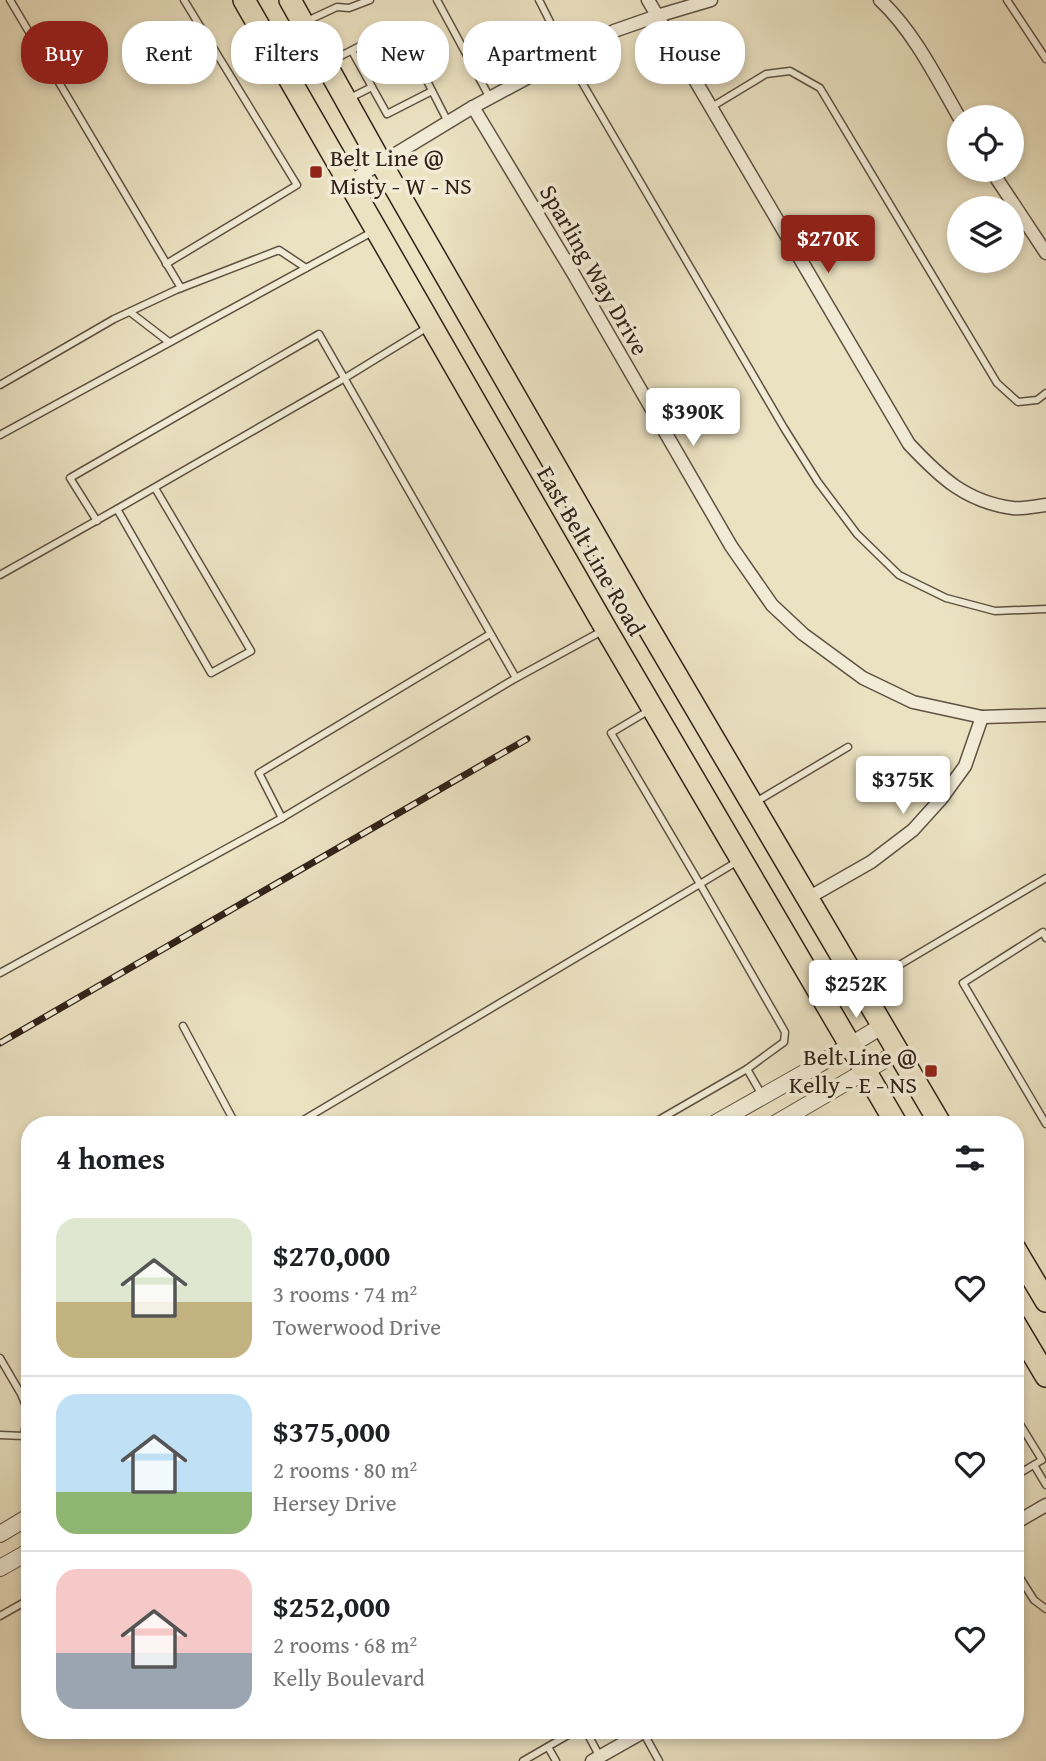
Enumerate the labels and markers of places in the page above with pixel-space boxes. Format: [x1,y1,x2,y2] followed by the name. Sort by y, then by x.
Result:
[330,140,472,203] place label: Belt Line @ Misty - W - NS
[308,164,324,180] marker: Belt Line @ Misty - W - NS
[779,216,877,275] pin: $270K
[644,388,742,448] pin: $390K
[854,756,952,816] pin: $375K
[807,960,905,1020] pin: $252K
[789,1039,917,1102] place label: Belt Line @ Kelly - E - NS
[923,1063,939,1079] marker: Belt Line @ Kelly - E - NS

